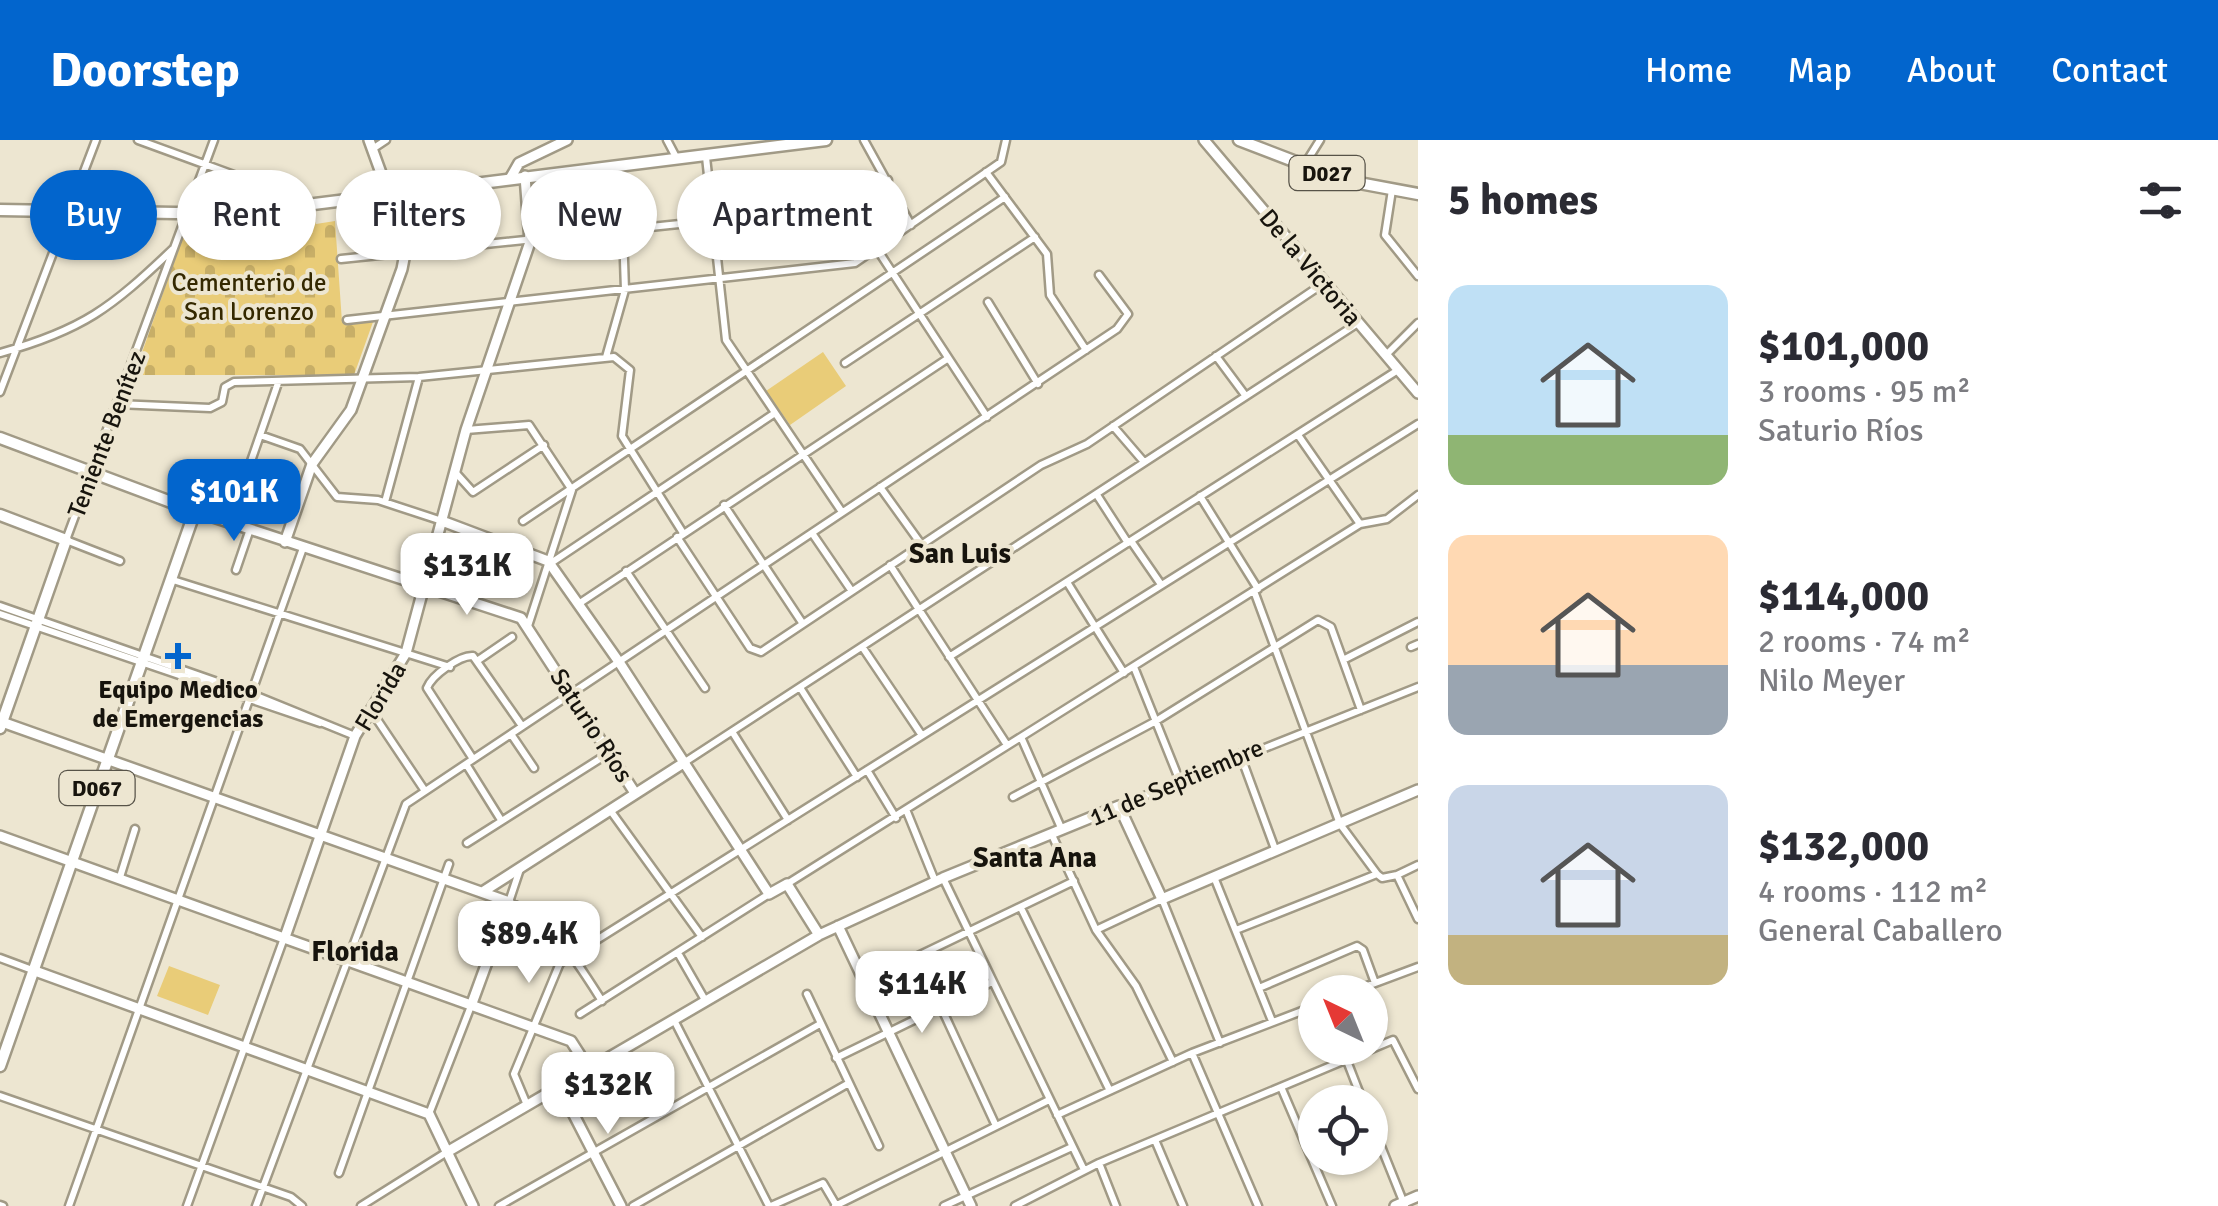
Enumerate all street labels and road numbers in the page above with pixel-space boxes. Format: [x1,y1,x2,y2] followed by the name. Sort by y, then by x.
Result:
[1290,156,1364,190] road number: D027
[1253,202,1369,332] street label: De la Victoria
[60,346,152,522] street label: Teniente Benítez
[348,656,413,737] street label: Florida
[543,663,640,788] street label: Saturio Ríos
[1085,732,1268,833] street label: 11 de Septiembre
[59,771,134,805] road number: D067

